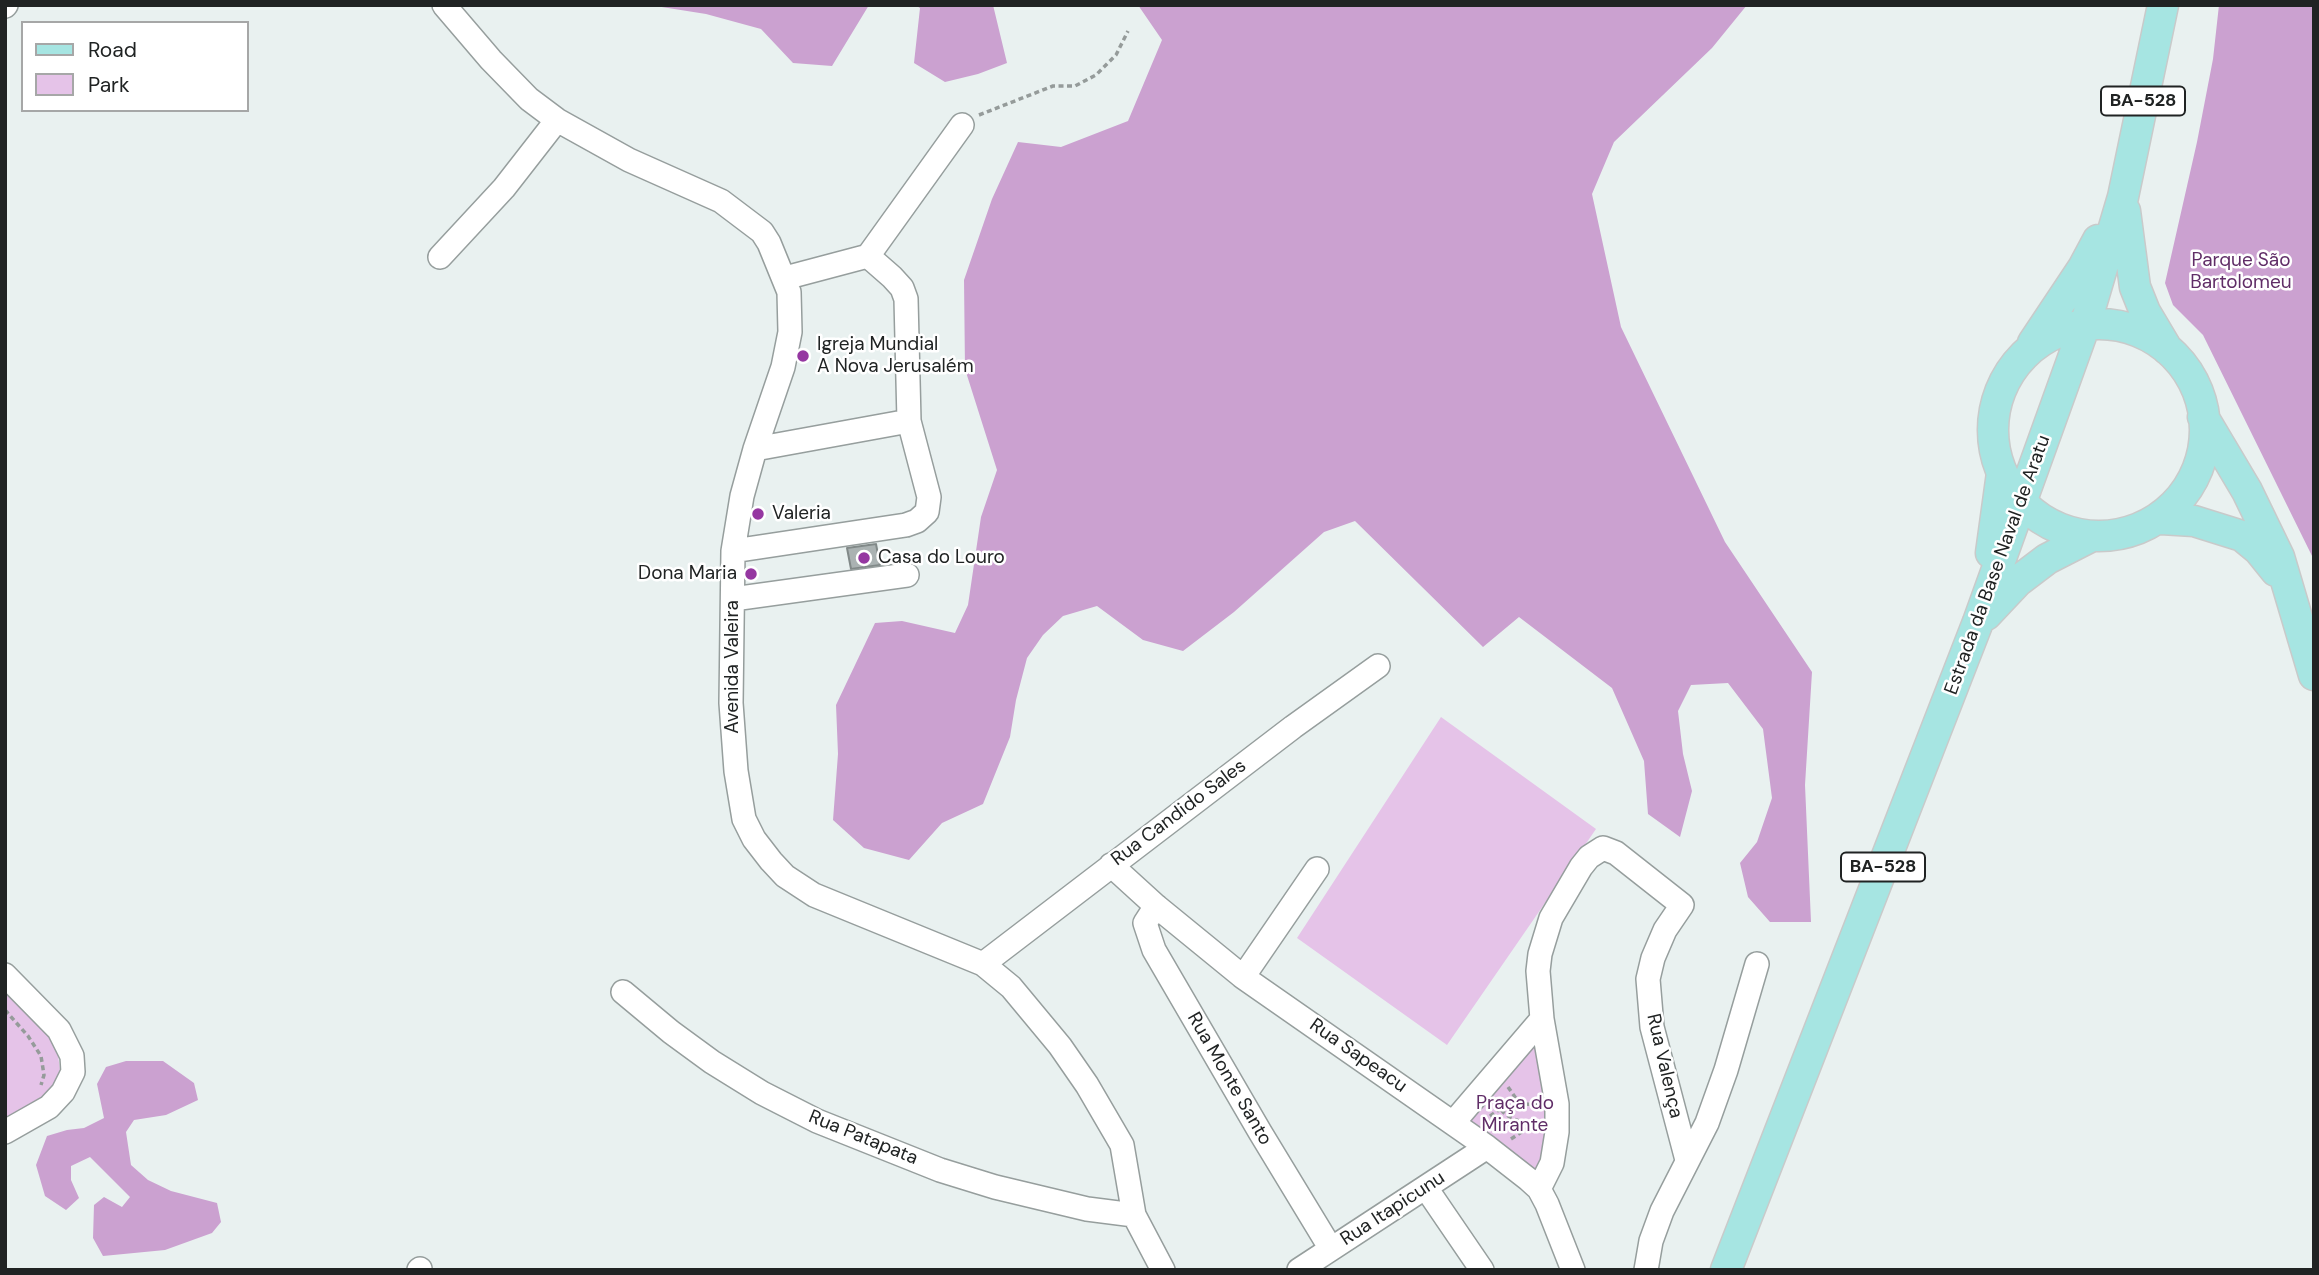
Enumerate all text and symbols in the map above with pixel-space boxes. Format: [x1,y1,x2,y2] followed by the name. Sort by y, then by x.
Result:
[21,21,248,112] legend
[88,36,137,64] text: Road
[88,71,129,99] text: Park
[2101,86,2185,116] road number: BA-528
[2190,250,2292,294] park label: Parque São Bartolomeu
[817,334,974,378] place label: Igreja Mundial A Nova Jerusalém
[795,348,811,364] marker: Igreja Mundial A Nova Jerusalém
[1940,432,2056,698] street label: Estrada da Base Naval de Aratu
[772,503,831,525] place label: Valeria
[750,506,766,522] marker: Valeria
[878,547,1005,569] place label: Casa do Louro
[856,550,872,566] marker: Casa do Louro
[638,563,737,585] place label: Dona Maria
[743,566,759,582] marker: Dona Maria
[722,600,744,734] street label: Avenida Valeira
[1107,755,1251,871] street label: Rua Candido Sales
[1841,852,1925,882] road number: BA-528
[1182,1009,1276,1149] street label: Rua Monte Santo
[1641,1011,1687,1121] street label: Rua Valença
[1305,1014,1411,1098] street label: Rua Sapeacu
[1476,1093,1554,1137] park label: Praça do Mirante
[805,1106,921,1170] street label: Rua Patapata
[1337,1167,1449,1251] street label: Rua Itapicunu

